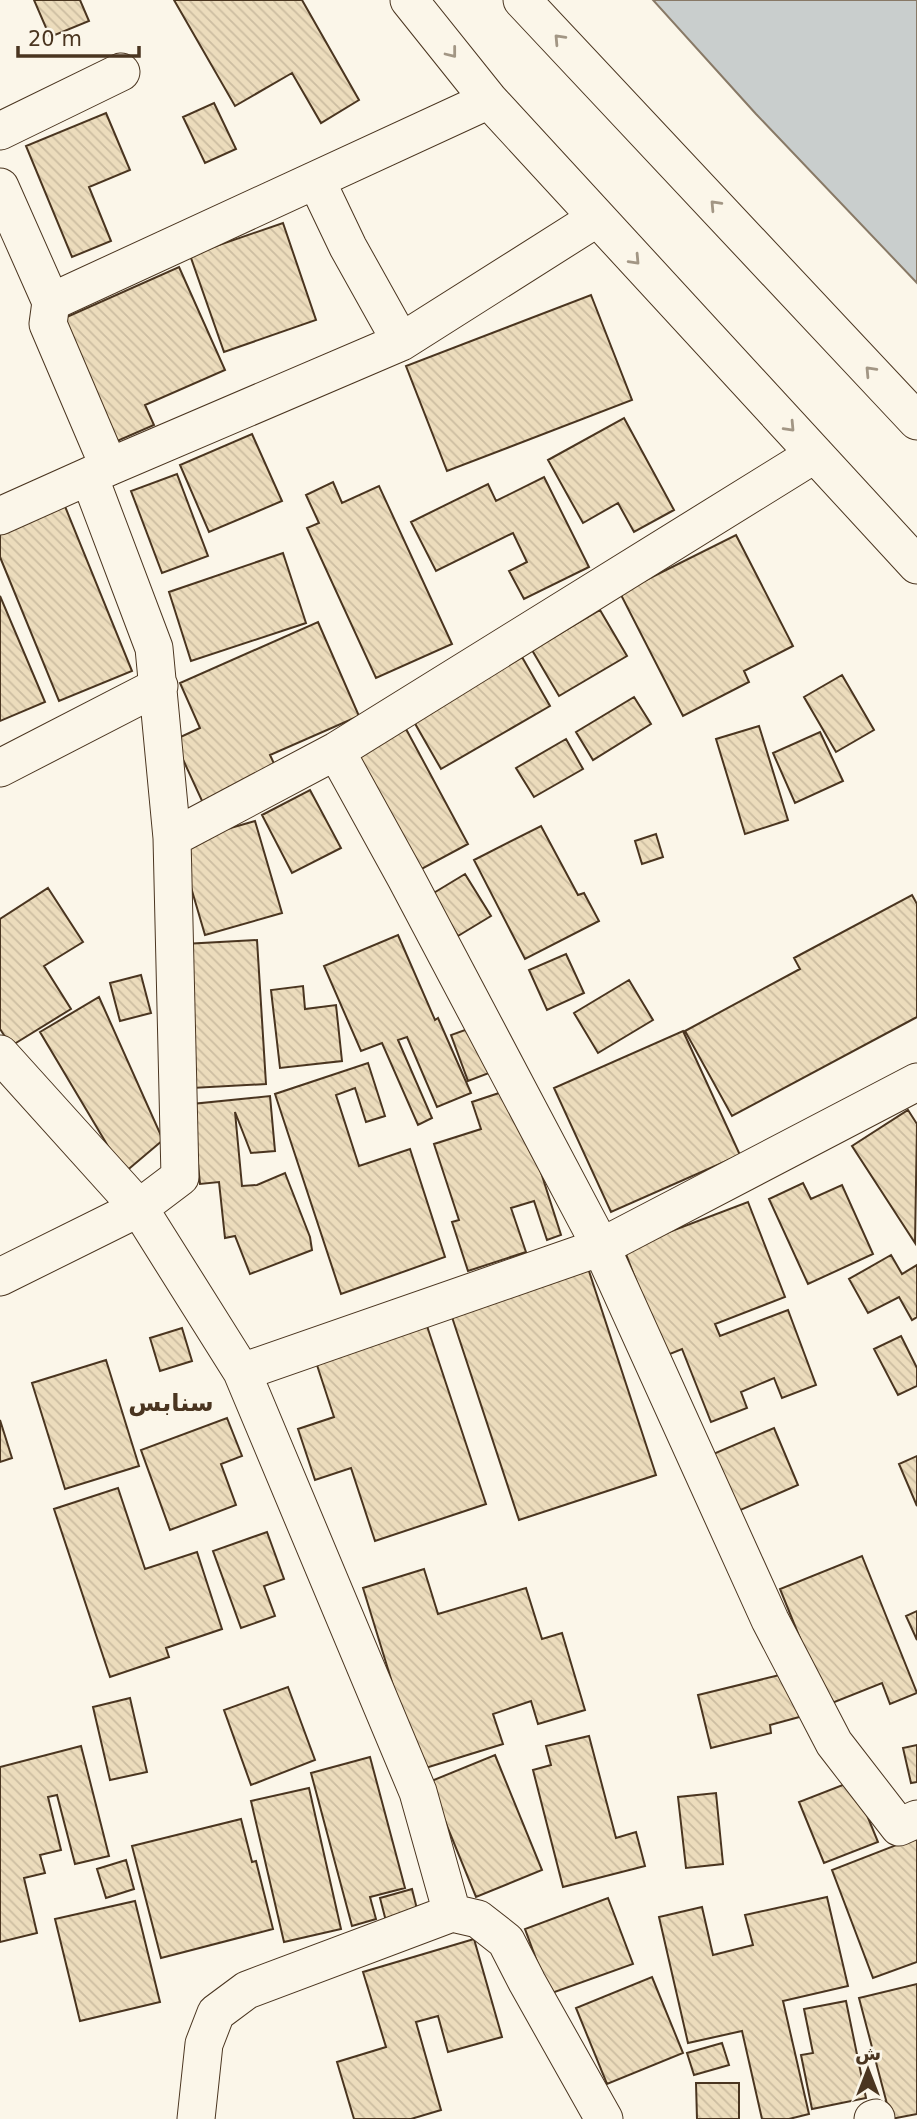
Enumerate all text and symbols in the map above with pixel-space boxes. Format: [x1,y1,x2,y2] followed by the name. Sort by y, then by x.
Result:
[18,14,138,58] scale bar
[28,27,82,51] text: 20 m
[555,34,568,47] one-way arrow
[444,45,456,58] one-way arrow
[710,200,723,213] one-way arrow
[627,252,640,265] one-way arrow
[866,366,879,379] one-way arrow
[782,419,794,432] one-way arrow
[128,1389,214,1417] district label: سنابس
[833,2035,903,2105] north arrow
[855,2042,881,2065] text: ش

